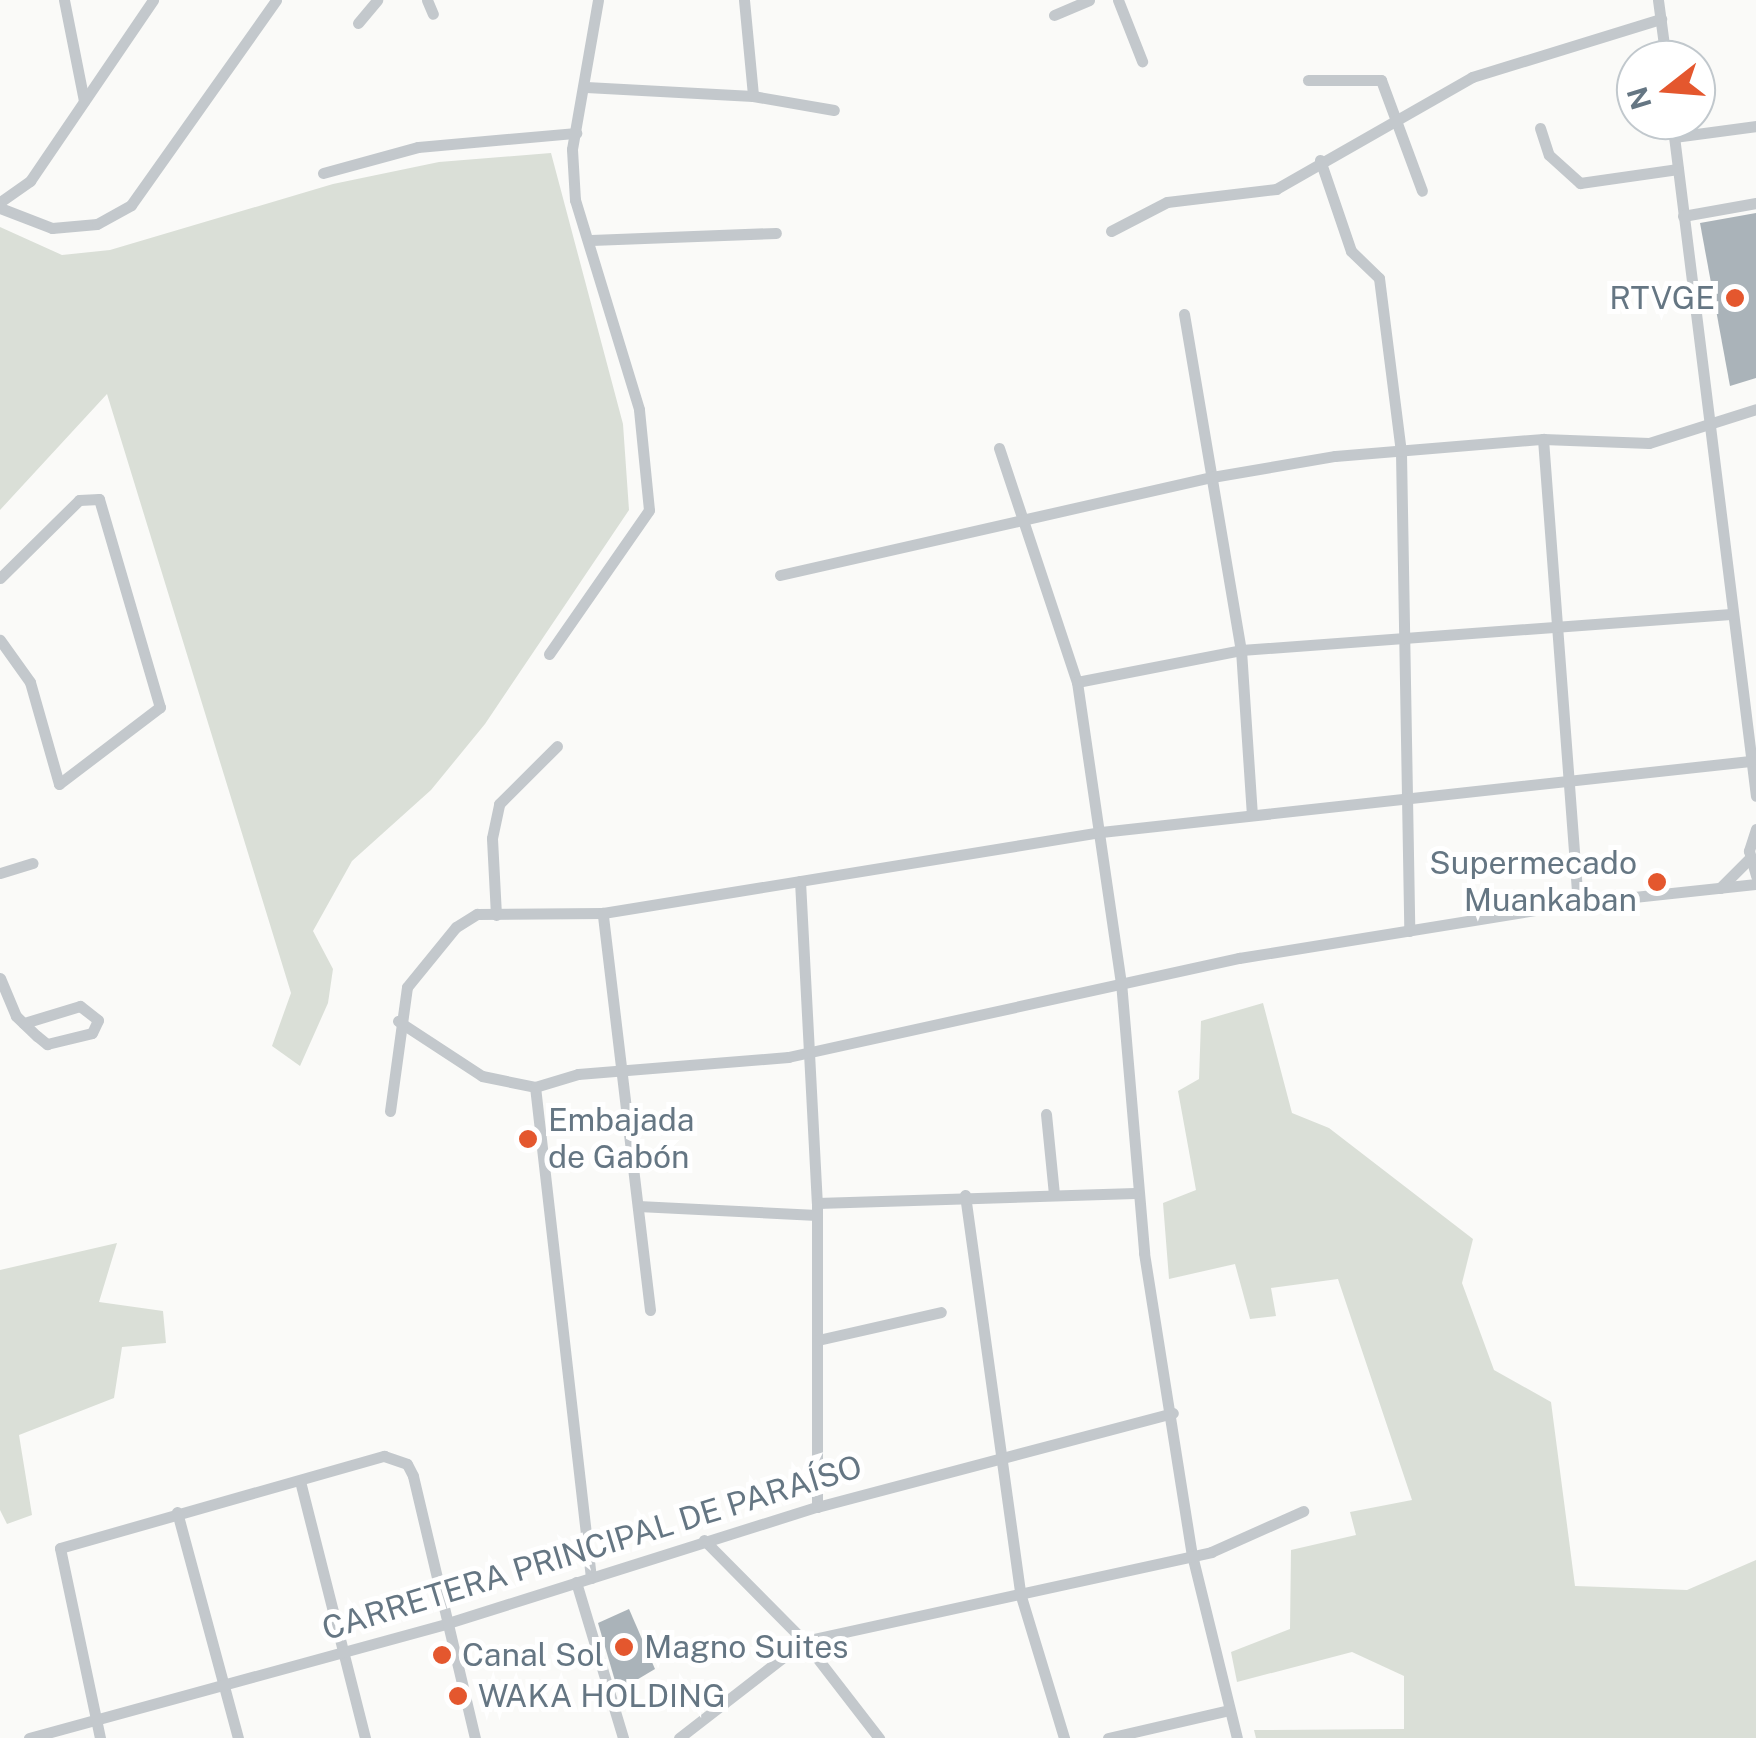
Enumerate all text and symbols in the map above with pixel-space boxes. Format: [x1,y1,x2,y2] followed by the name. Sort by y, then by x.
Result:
[1616,40,1716,140] north arrow
[1620,83,1658,114] text: N
[1609,279,1715,317] place label: RTVGE
[1724,287,1746,309] marker: RTVGE
[1429,845,1637,920] place label: Supermecado Muankaban
[1646,871,1668,893] marker: Supermecado Muankaban
[548,1102,695,1177] place label: Embajada de Gabón
[517,1128,539,1150] marker: Embajada de Gabón
[318,1447,866,1649] street label: CARRETERA PRINCIPAL DE PARAÍSO
[644,1628,849,1666] place label: Magno Suites
[462,1636,604,1674] place label: Canal Sol
[613,1636,635,1658] marker: Magno Suites
[431,1644,453,1666] marker: Canal Sol
[478,1677,726,1715] place label: WAKA HOLDING
[447,1685,469,1707] marker: WAKA HOLDING

